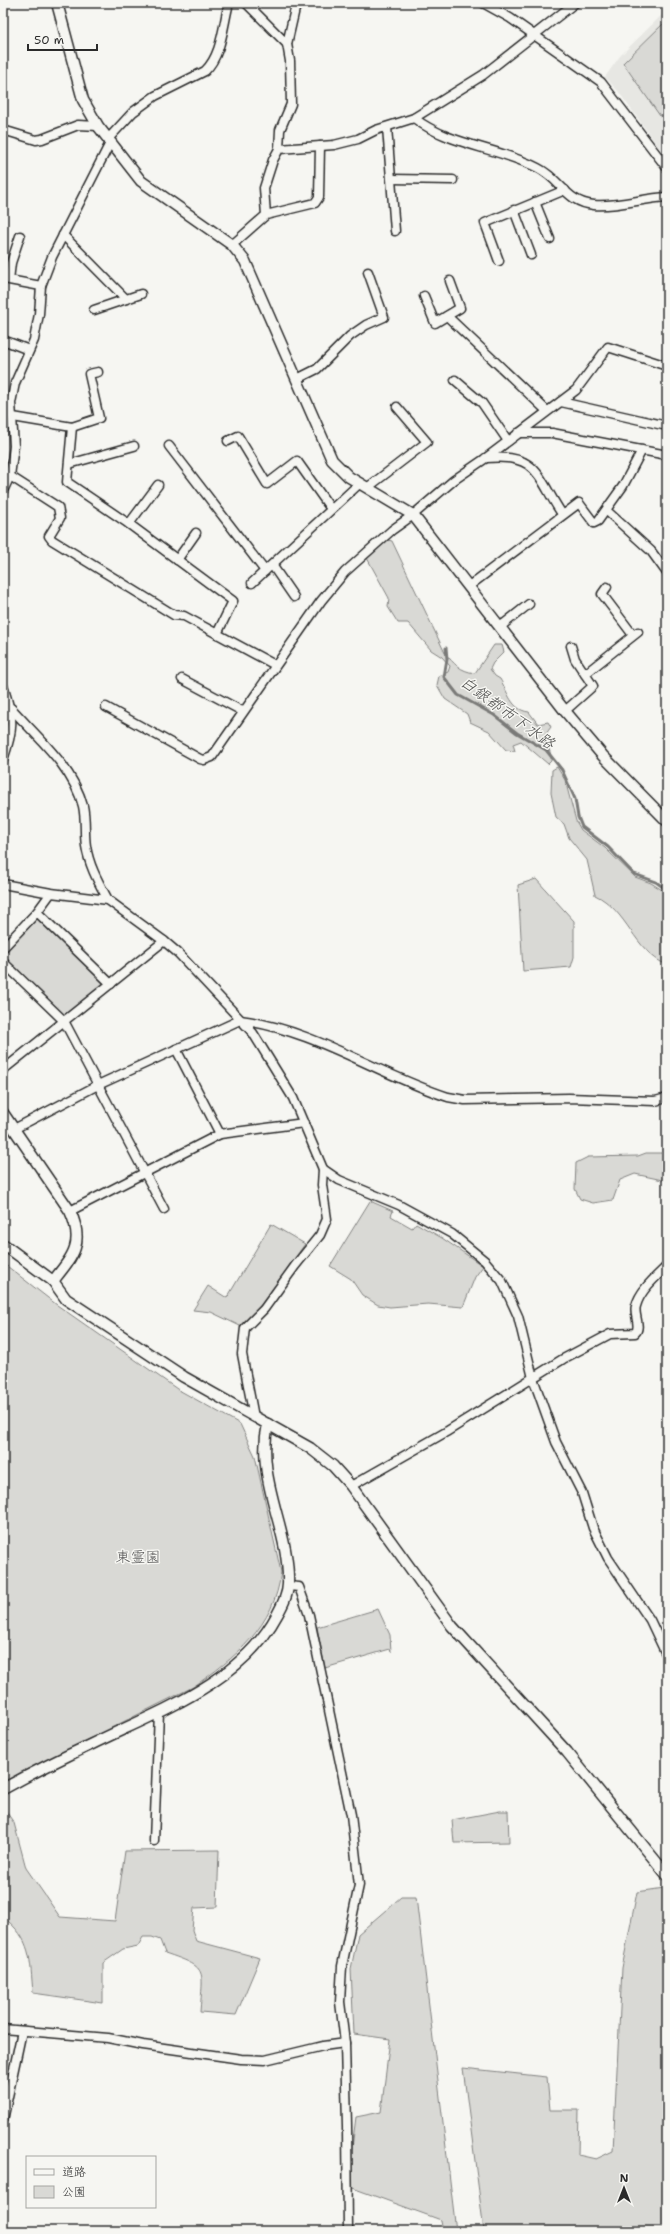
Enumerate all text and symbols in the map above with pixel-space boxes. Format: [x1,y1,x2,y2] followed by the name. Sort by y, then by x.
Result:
[28,26,97,52] scale bar
[34,32,64,48] text: 50 m
[456,671,560,754] water label: 白銀都市下水路
[115,1547,161,1567] park label: 東霊園
[26,2156,156,2208] legend
[62,2164,86,2180] text: 道路
[604,2168,644,2208] north arrow
[620,2171,629,2186] text: N
[62,2184,86,2200] text: 公園

